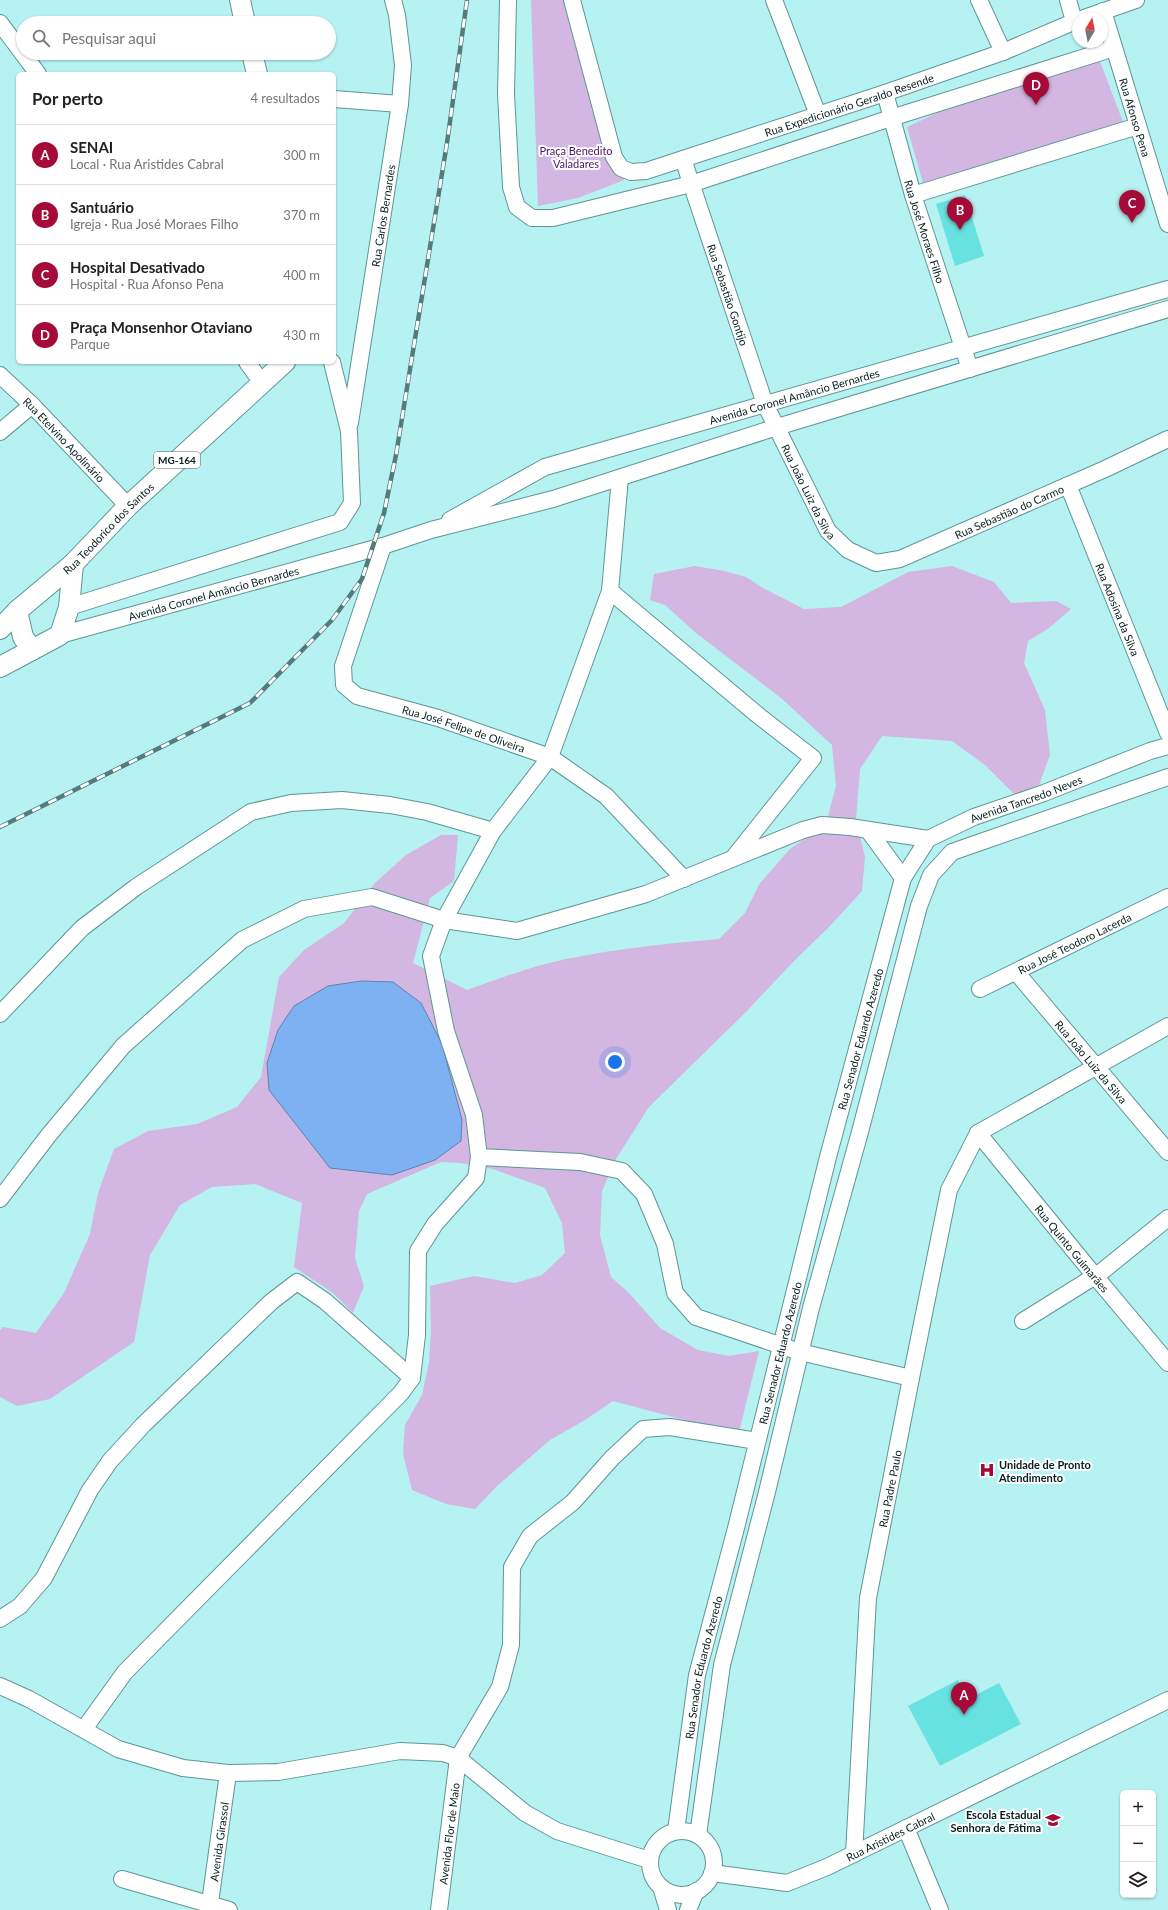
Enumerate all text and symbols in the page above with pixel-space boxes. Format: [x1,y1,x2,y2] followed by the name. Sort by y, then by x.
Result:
[1072,12,1108,48] north arrow
[16,16,336,60] search box
[30,27,52,49] icon: search
[62,29,156,47] text: Pesquisar aqui
[763,70,935,138] street label: Rua Expedicionário Geraldo Resende
[1023,72,1049,105] pin: D
[1117,76,1154,158] street label: Rua Afonso Pena
[32,88,103,109] text: Por perto
[250,90,320,106] text: 4 resultados
[70,138,113,156] text: SENAI
[539,144,613,170] park label: Praça Benedito Valadares
[40,147,50,163] text: A
[283,147,320,163] text: 300 m
[70,156,224,172] text: Local · Rua Aristides Cabral
[368,163,397,268] street label: Rua Carlos Bernardes
[903,178,948,285] street label: Rua José Moraes Filho
[1119,190,1145,223] pin: C
[947,197,973,230] pin: B
[70,198,134,216] text: Santuário
[41,207,49,223] text: B
[283,207,320,223] text: 370 m
[70,216,238,232] text: Igreja · Rua José Moraes Filho
[705,242,751,347] street label: Rua Sebastião Gontijo
[70,258,205,276] text: Hospital Desativado
[41,267,49,283] text: C
[283,267,320,283] text: 400 m
[70,276,224,292] text: Hospital · Rua Afonso Pena
[70,318,252,336] text: Praça Monsenhor Otaviano
[40,327,50,343] text: D
[283,327,320,343] text: 430 m
[70,336,110,352] text: Parque
[708,365,881,426] street label: Avenida Coronel Amâncio Bernardes
[21,394,108,484] street label: Rua Etelvino Apolinário
[779,442,838,541] street label: Rua João Luiz da Silva
[154,452,200,468] road number: MG-164
[60,479,156,577] street label: Rua Teodorico dos Santos
[952,481,1066,541] street label: Rua Sebastião do Carmo
[1094,561,1143,658] street label: Rua Adosina da Silva
[127,563,300,622] street label: Avenida Coronel Amâncio Bernardes
[401,702,527,754] street label: Rua José Felipe de Oliveira
[968,772,1084,825] street label: Avenida Tancredo Neves
[1015,910,1133,976] street label: Rua José Teodoro Lacerda
[834,967,885,1111] street label: Rua Senador Eduardo Azeredo
[1053,1017,1130,1106] street label: Rua João Luiz da Silva
[605,1052,625,1072] your location
[1033,1202,1112,1295] street label: Rua Quinto Guimarães
[756,1280,803,1425] street label: Rua Senador Eduardo Azeredo
[876,1449,903,1528] street label: Rua Padre Paulo
[998,1458,1091,1484] place label: Unidade de Pronto Atendimento
[978,1461,996,1479] hospital icon: Unidade de Pronto Atendimento
[682,1594,724,1740] street label: Rua Senador Eduardo Azeredo
[951,1682,977,1715] pin: A
[436,1782,461,1885] street label: Avenida Flor de Maio
[1120,1790,1156,1898] map controls
[1120,1790,1156,1826] button: +
[207,1801,230,1882] street label: Avenida Girassol
[950,1808,1041,1834] place label: Escola Estadual Senhora de Fátima
[844,1809,936,1863] street label: Rua Aristides Cabral
[1044,1811,1062,1829] school or university icon: Escola Estadual Senhora de Fátima
[1120,1826,1156,1862] button: −
[1120,1862,1156,1898] button: layers

